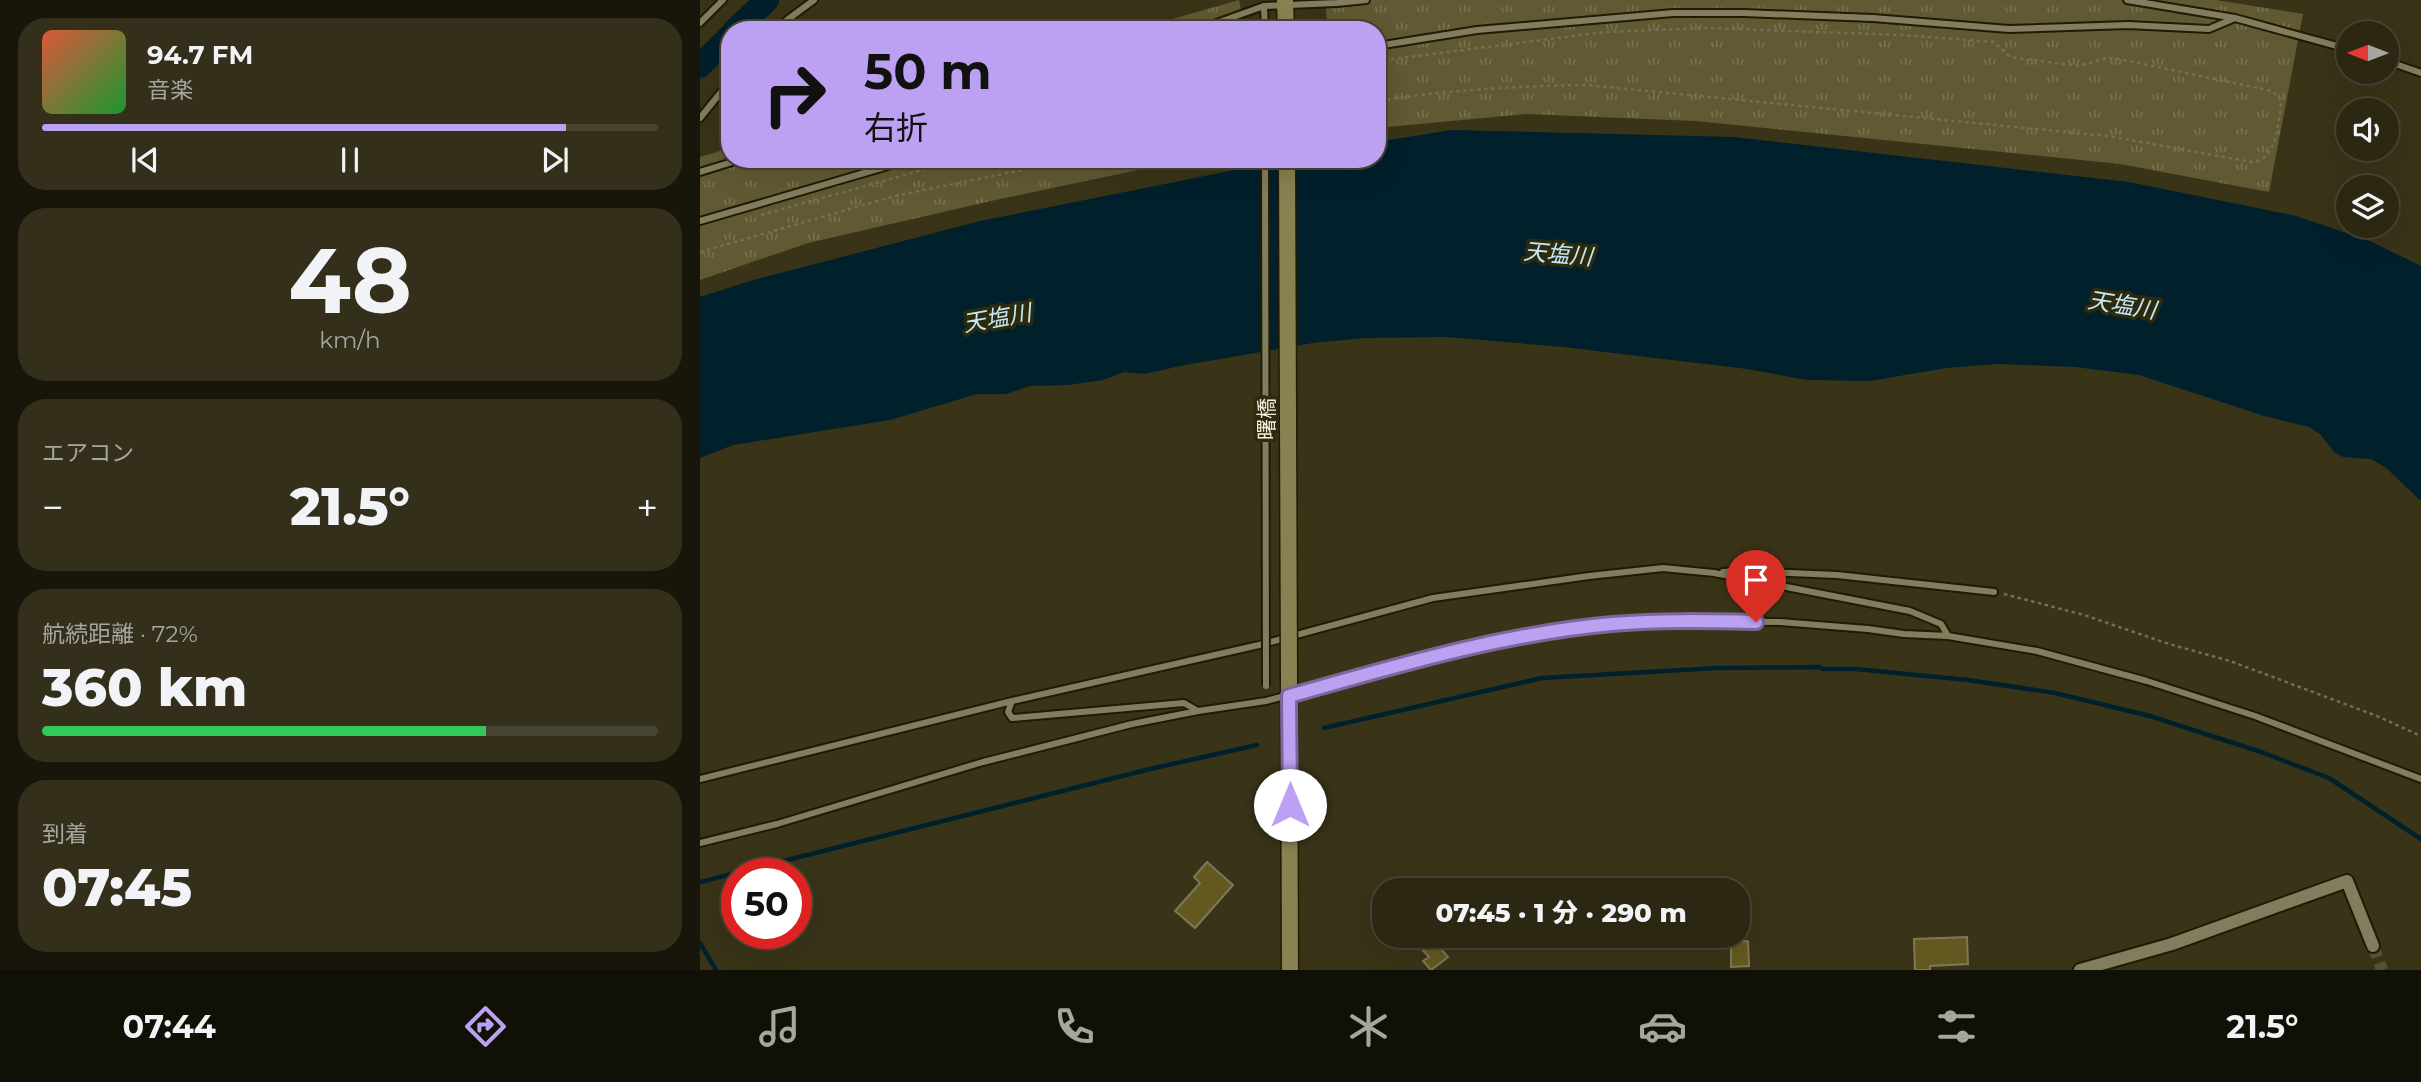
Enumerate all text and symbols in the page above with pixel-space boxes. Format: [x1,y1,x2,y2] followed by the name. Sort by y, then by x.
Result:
[2336,21,2399,84] north arrow
[2336,21,2399,238] map controls
[147,39,253,71] text: 94.7 FM
[864,42,992,101] text: 50 m
[749,49,840,140] icon: right
[147,76,193,104] text: 音楽
[2336,98,2399,161] button: sound
[864,108,928,147] text: 右折
[126,141,164,179] icon: previous
[331,141,369,179] icon: pause
[536,141,574,179] icon: next
[2336,175,2399,238] button: layers
[288,225,412,336] text: 48
[1522,237,1597,271] water label: 天塩川
[2086,286,2161,325] water label: 天塩川
[961,298,1036,338] water label: 天塩川
[319,326,381,354] text: km/h
[1254,398,1279,440] street label: 曙橋
[42,439,134,467] text: エアコン
[290,475,410,538] text: 21.5°
[42,484,64,531] text: −
[636,484,658,531] text: +
[1726,550,1786,622] pin
[1737,561,1775,599] icon: arrive
[42,620,198,648] text: 航続距離 · 72%
[42,656,247,719] text: 360 km
[1253,768,1327,842] position arrow
[42,820,88,848] text: 到着
[42,856,192,919] text: 07:45
[721,858,812,949] speed limit sign: 50
[1435,897,1687,929] text: 07:45 · 1 分 · 290 m
[461,1002,510,1051] icon: directions
[755,1002,804,1051] icon: music
[1050,1002,1099,1051] icon: phone
[1344,1002,1393,1051] icon: climate
[1638,1002,1687,1051] icon: car
[1932,1002,1981,1051] icon: filters
[123,1007,216,1046] text: 07:44
[2226,1007,2298,1046] text: 21.5°

